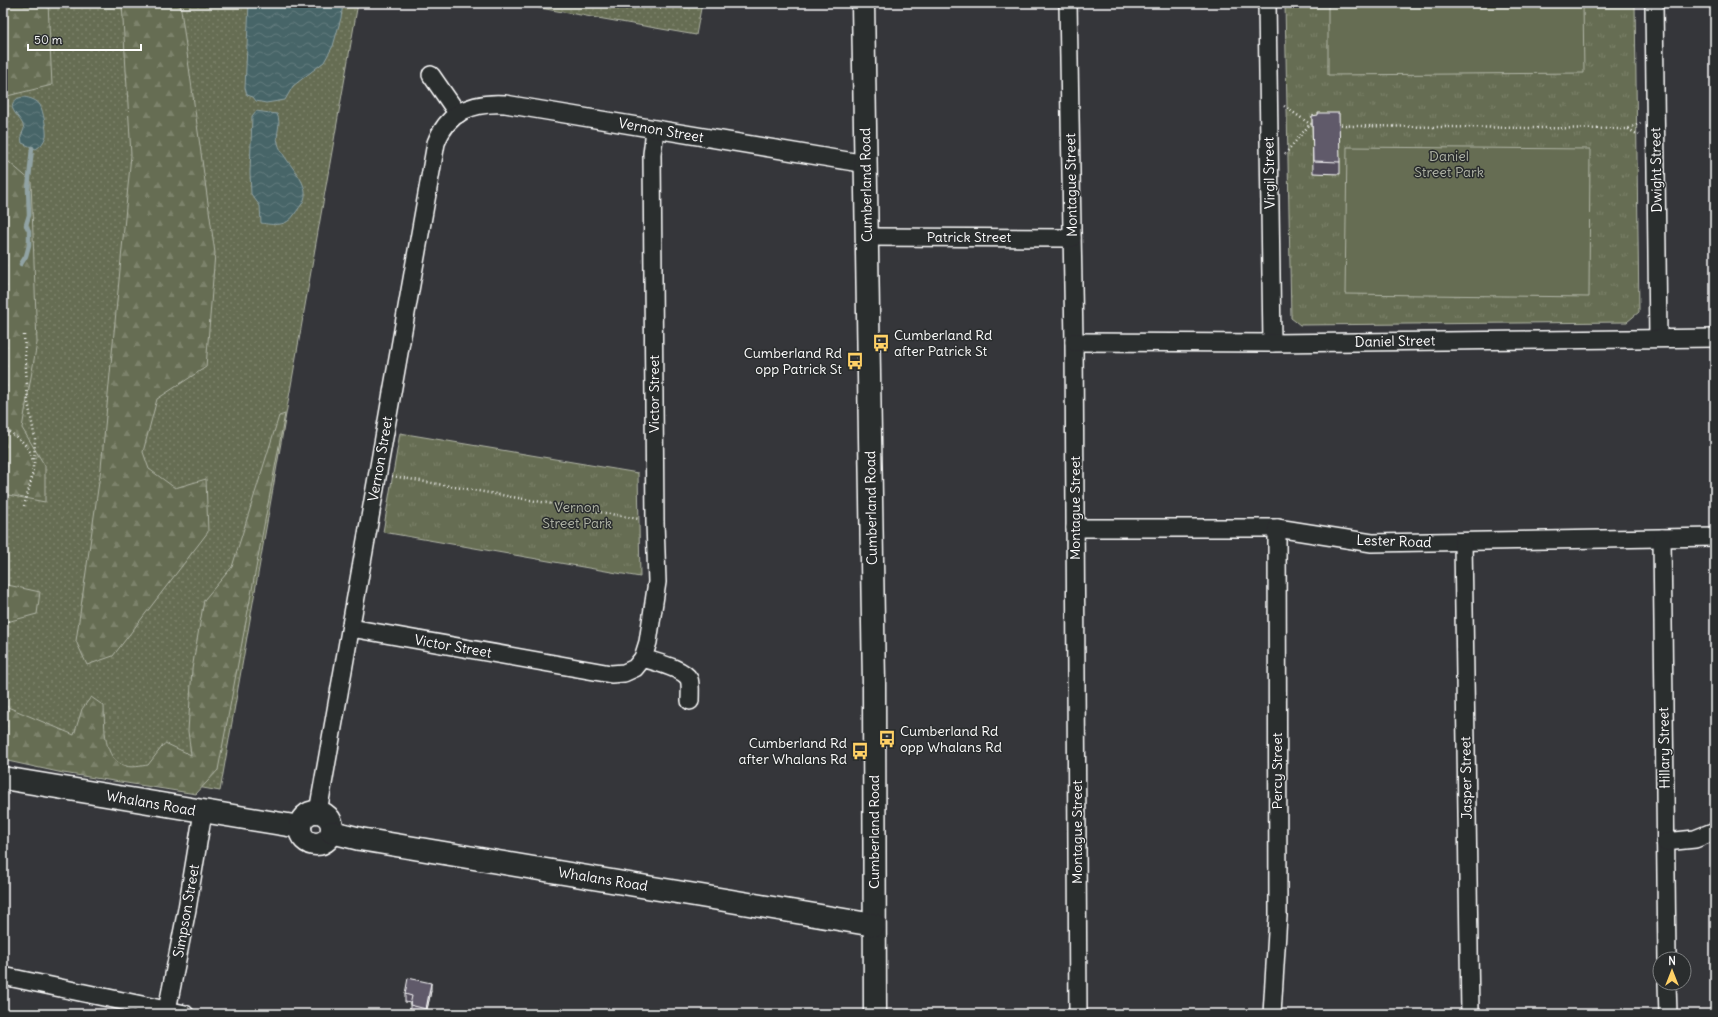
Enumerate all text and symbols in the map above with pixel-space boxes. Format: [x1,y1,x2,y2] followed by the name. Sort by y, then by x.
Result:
[28,26,141,52] scale bar
[34,32,63,47] text: 50 m
[617,114,705,146] street label: Vernon Street
[1646,127,1666,213] street label: Dwight Street
[856,128,876,242] street label: Cumberland Road
[1061,133,1081,237] street label: Montague Street
[1259,136,1279,209] street label: Virgil Street
[1414,147,1484,181] park label: Daniel Street Park
[927,228,1012,246] street label: Patrick Street
[894,326,992,360] place label: Cumberland Rd after Patrick St
[1355,331,1436,351] street label: Daniel Street
[871,333,891,353] bus stop icon: Cumberland Rd after Patrick St
[744,344,842,378] place label: Cumberland Rd opp Patrick St
[845,351,865,371] bus stop icon: Cumberland Rd opp Patrick St
[645,355,663,433] street label: Victor Street
[364,415,396,503] street label: Vernon Street
[861,451,881,565] street label: Cumberland Road
[1066,456,1084,560] street label: Montague Street
[542,498,612,532] park label: Vernon Street Park
[1356,531,1432,551] street label: Lester Road
[413,630,493,662] street label: Victor Street
[1654,707,1674,789] street label: Hillary Street
[900,722,1002,756] place label: Cumberland Rd opp Whalans Rd
[877,729,897,749] bus stop icon: Cumberland Rd opp Whalans Rd
[1268,732,1286,809] street label: Percy Street
[738,734,847,768] place label: Cumberland Rd after Whalans Rd
[1456,736,1476,820] street label: Jasper Street
[850,741,870,761] bus stop icon: Cumberland Rd after Whalans Rd
[865,775,883,889] street label: Cumberland Road
[1068,780,1086,884] street label: Montague Street
[105,786,197,820] street label: Whalans Road
[169,863,203,959] street label: Simpson Street
[557,863,649,895] street label: Whalans Road
[1652,951,1692,991] north arrow
[1668,954,1676,968] text: N

